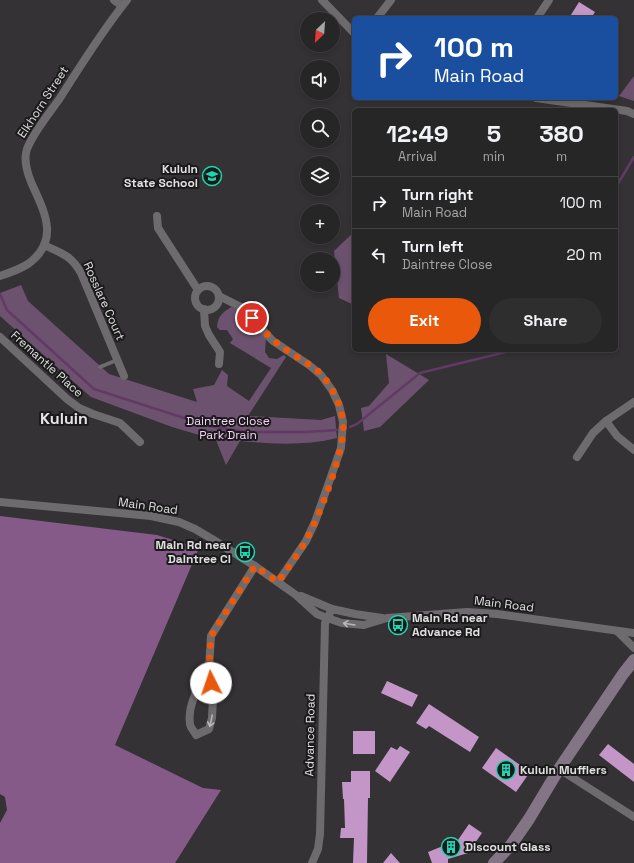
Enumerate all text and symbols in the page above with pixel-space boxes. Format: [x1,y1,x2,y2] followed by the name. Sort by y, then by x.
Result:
[300,12,340,52] north arrow
[300,12,340,292] map controls
[434,29,514,65] text: 100 m
[368,32,420,84] icon: right
[300,60,340,100] button: sound
[14,63,72,141] street label: Elkhorn Street
[434,64,524,87] text: Main Road
[300,108,340,148] button: search
[386,118,449,149] text: 12:49
[487,118,501,149] text: 5
[539,118,584,149] text: 380
[398,148,437,165] text: Arrival
[483,148,505,165] text: min
[556,148,567,165] text: m
[300,156,340,196] button: layers
[124,161,198,191] place label: Kuluin State School
[201,165,223,187] school or university icon: Kuluin State School
[402,185,473,204] text: Turn right
[368,192,390,214] icon: right
[560,193,602,212] text: 100 m
[300,204,340,244] button: +
[402,204,467,221] text: Main Road
[402,237,464,256] text: Turn left
[368,244,390,266] icon: left
[567,245,602,264] text: 20 m
[300,252,340,292] button: −
[402,256,493,273] text: Daintree Close
[80,259,128,343] street label: Rosslare Court
[368,298,481,344] button: Exit
[489,298,602,344] button: Share
[235,301,269,335] pin
[241,307,263,329] icon: arrive
[7,327,87,401] street label: Fremantle Place
[40,408,88,429] district label: Kuluin
[186,413,270,443] park label: Daintree Close Park Drain
[117,494,179,518] street label: Main Road
[156,537,231,567] place label: Main Rd near Daintree Cl
[234,541,256,563] bus stop icon: Main Rd near Daintree Cl
[473,592,535,616] street label: Main Road
[412,610,488,640] place label: Main Rd near Advance Rd
[387,614,409,636] bus stop icon: Main Rd near Advance Rd
[343,619,356,627] one-way arrow
[190,662,232,704] position arrow
[301,694,319,776] street label: Advance Road
[206,714,214,727] one-way arrow
[495,759,517,781] building icon: Kuluin Mufflers
[520,762,607,778] place label: Kuluin Mufflers
[440,836,462,858] building icon: Discount Glass
[465,839,551,855] place label: Discount Glass

